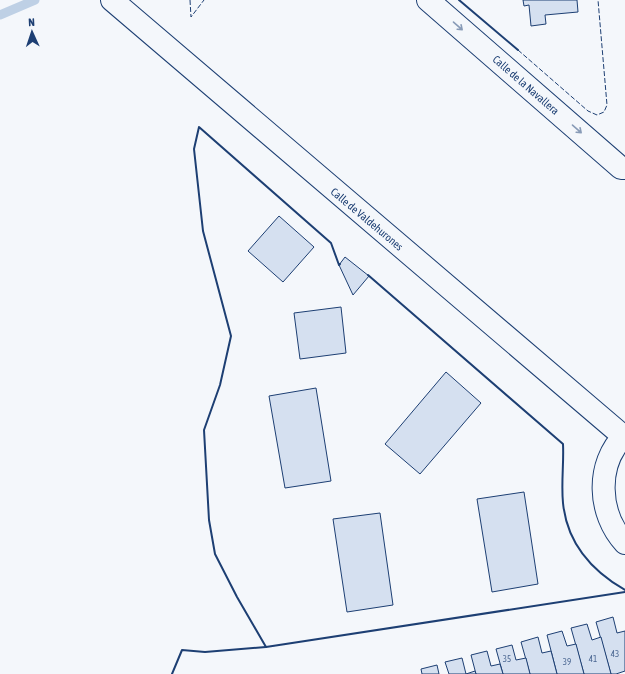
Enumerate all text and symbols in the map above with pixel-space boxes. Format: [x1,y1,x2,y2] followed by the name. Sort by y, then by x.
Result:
[12,12,52,52] north arrow
[28,16,35,28] text: N
[453,21,463,30] one-way arrow
[491,53,561,117] street label: Calle de la Navallera
[572,125,582,134] one-way arrow
[328,185,406,253] street label: Calle de Valdehurones
[611,649,619,659] house number: 43
[503,654,511,664] house number: 35
[589,654,597,664] house number: 41
[563,657,571,667] house number: 39

